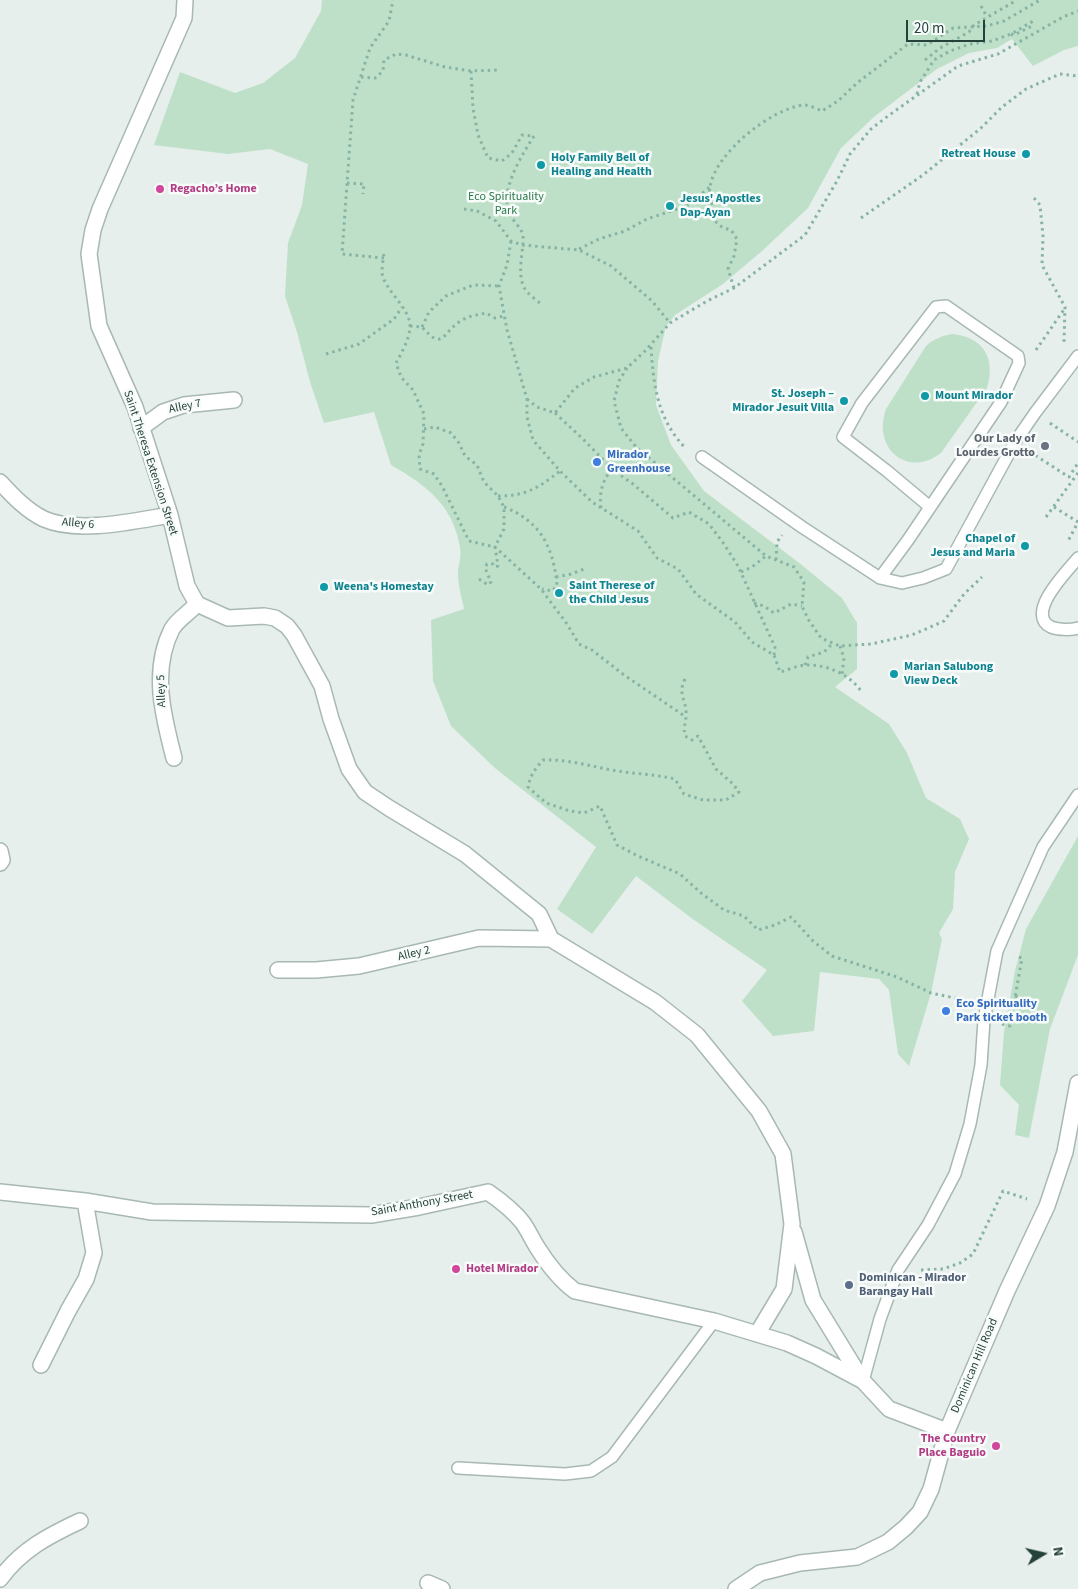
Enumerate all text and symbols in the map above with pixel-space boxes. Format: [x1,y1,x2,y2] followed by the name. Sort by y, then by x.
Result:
[908,10,987,42] scale bar
[914,18,944,39] text: 20 m
[941,147,1016,161] place label: Retreat House
[1020,148,1032,160] marker: Retreat House
[551,151,652,179] place label: Holy Family Bell of Healing and Health
[535,159,547,171] marker: Holy Family Bell of Healing and Health
[170,182,257,196] place label: Regacho’s Home
[154,183,166,195] marker: Regacho’s Home
[468,190,544,218] park label: Eco Spirituality Park
[680,192,761,220] place label: Jesus' Apostles Dap-Ayan
[664,200,676,212] marker: Jesus' Apostles Dap-Ayan
[732,387,834,415] place label: St. Joseph – Mirador Jesuit Villa
[120,389,180,537] street label: Saint Theresa Extension Street
[935,389,1013,403] place label: Mount Mirador
[919,390,931,402] marker: Mount Mirador
[838,395,850,407] marker: St. Joseph – Mirador Jesuit Villa
[168,397,202,417] street label: Alley 7
[956,432,1035,460] place label: Our Lady of Lourdes Grotto
[1039,440,1051,452] marker: Our Lady of Lourdes Grotto
[607,448,670,476] place label: Mirador Greenhouse
[591,456,603,468] marker: Mirador Greenhouse
[61,515,95,533] street label: Alley 6
[930,532,1015,560] place label: Chapel of Jesus and Maria
[1019,540,1031,552] marker: Chapel of Jesus and Maria
[569,579,654,607] place label: Saint Therese of the Child Jesus
[334,580,434,594] place label: Weena's Homestay
[318,581,330,593] marker: Weena's Homestay
[553,587,565,599] marker: Saint Therese of the Child Jesus
[904,660,993,688] place label: Marian Salubong View Deck
[888,668,900,680] marker: Marian Salubong View Deck
[154,674,170,708] street label: Alley 5
[396,943,432,965] street label: Alley 2
[956,997,1047,1025] place label: Eco Spirituality Park ticket booth
[940,1005,952,1017] marker: Eco Spirituality Park ticket booth
[370,1188,474,1220] street label: Saint Anthony Street
[466,1262,538,1276] place label: Hotel Mirador
[450,1263,462,1275] marker: Hotel Mirador
[859,1271,966,1299] place label: Dominican - Mirador Barangay Hall
[843,1279,855,1291] marker: Dominican - Mirador Barangay Hall
[949,1316,1001,1416] street label: Dominican Hill Road
[918,1432,986,1460] place label: The Country Place Baguio
[990,1440,1002,1452] marker: The Country Place Baguio
[1018,1529,1068,1579] north arrow
[1047,1545,1068,1558] text: N

